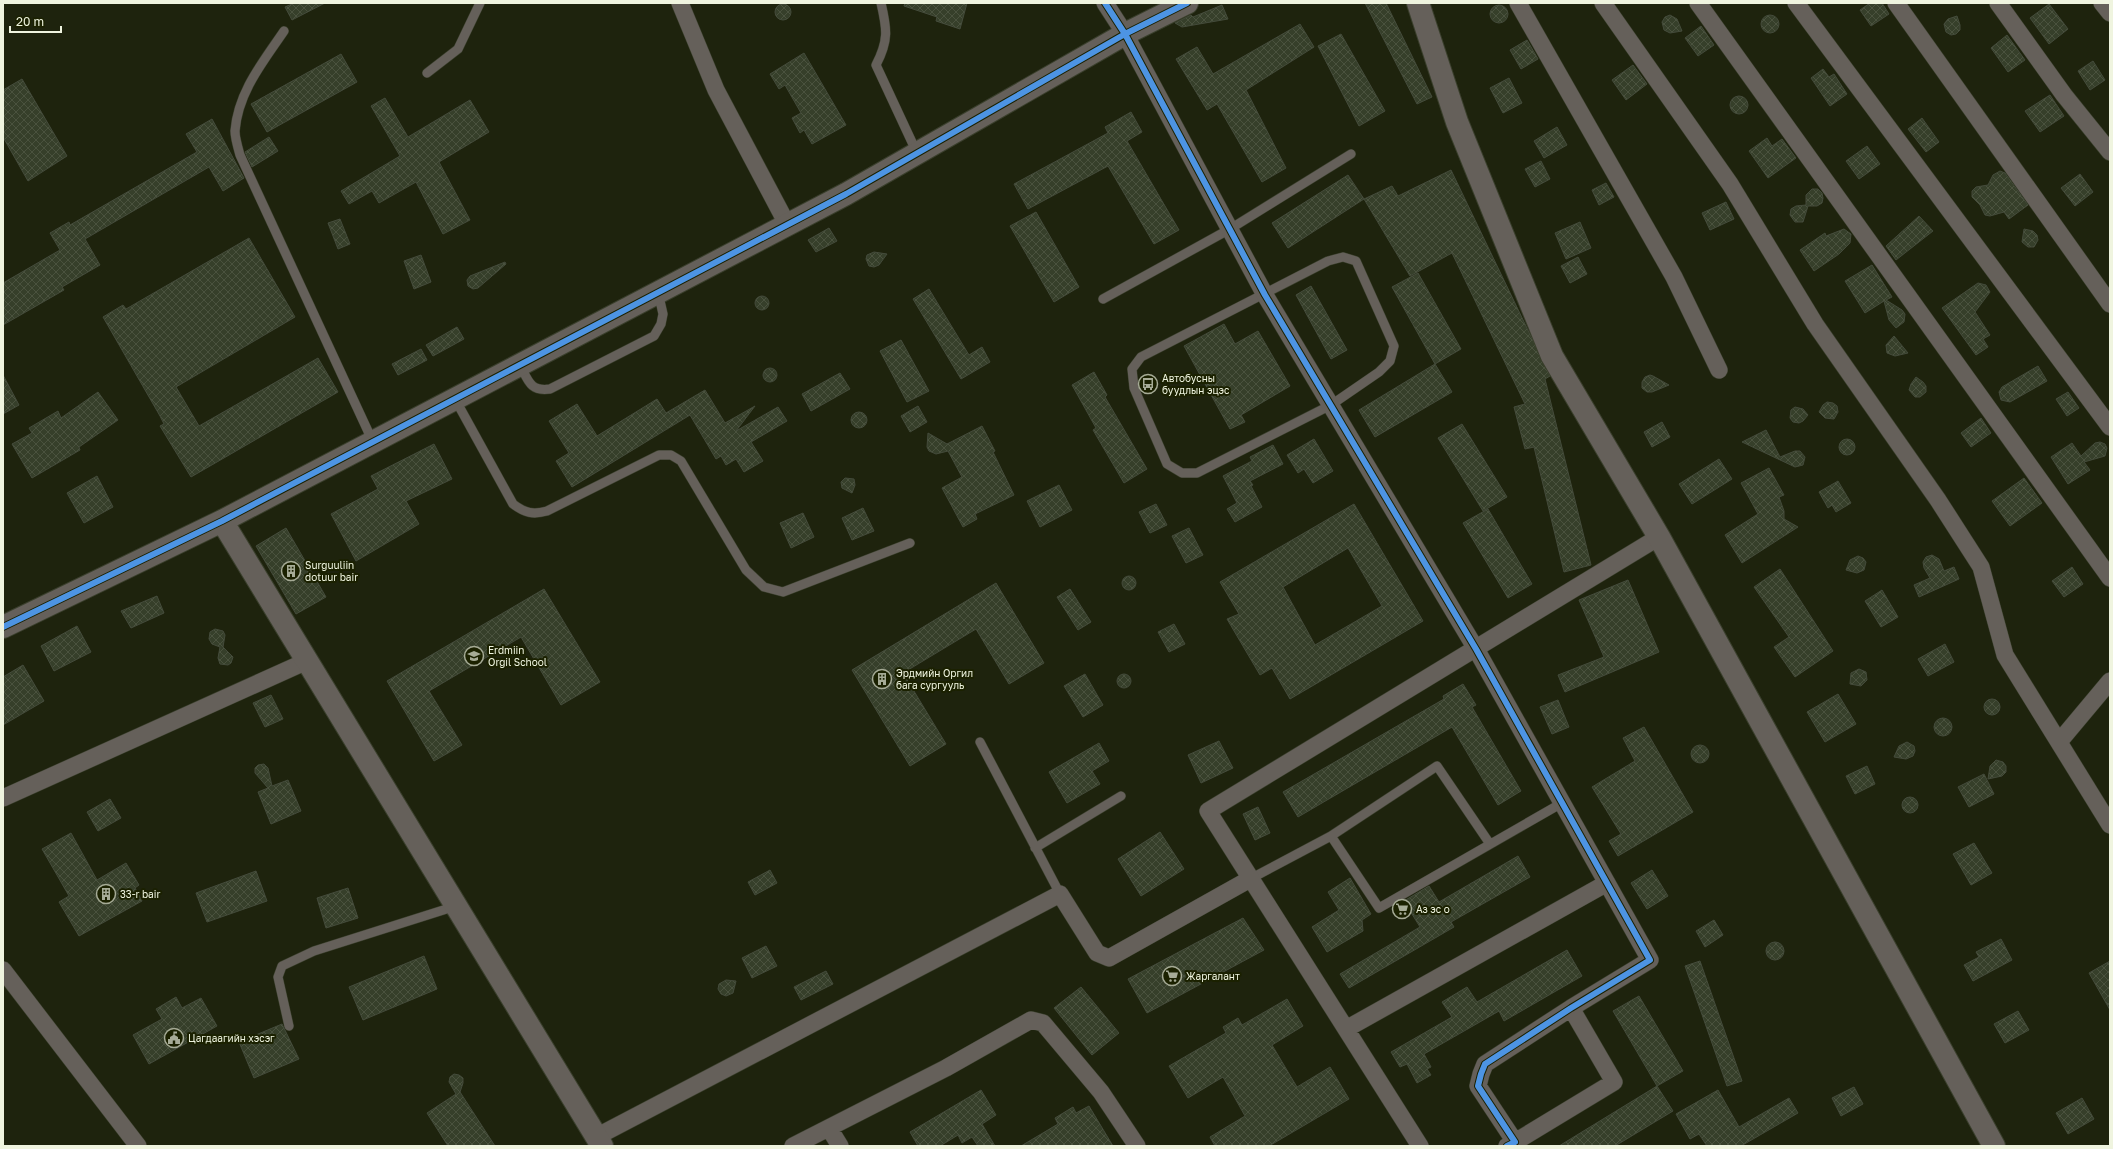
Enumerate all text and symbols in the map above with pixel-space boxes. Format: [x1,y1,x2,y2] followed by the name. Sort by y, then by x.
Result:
[10,8,61,34] scale bar
[16,14,44,29] text: 20 m
[1162,372,1230,396] place label: Автобусны буудлын эцэс
[1137,373,1159,395] bus stop icon: Автобусны буудлын эцэс
[305,559,358,583] place label: Surguuliin dotuur bair
[280,560,302,582] building icon: Surguuliin dotuur bair
[488,644,547,668] place label: Erdmiin Orgil School
[463,645,485,667] school or university icon: Erdmiin Orgil School
[896,667,973,691] place label: Эрдмийн Оргил бага сургууль
[871,668,893,690] building icon: Эрдмийн Оргил бага сургууль
[95,883,117,905] building icon: 33-r bair
[120,888,160,900] place label: 33-r bair
[1391,898,1413,920] supermarket icon: Аз эс о
[1416,903,1450,915] place label: Аз эс о
[1161,965,1183,987] supermarket icon: Жаргалант
[1186,970,1240,982] place label: Жаргалант
[163,1027,185,1049] public building icon: Цагдаагийн хэсэг
[188,1032,275,1044] place label: Цагдаагийн хэсэг

